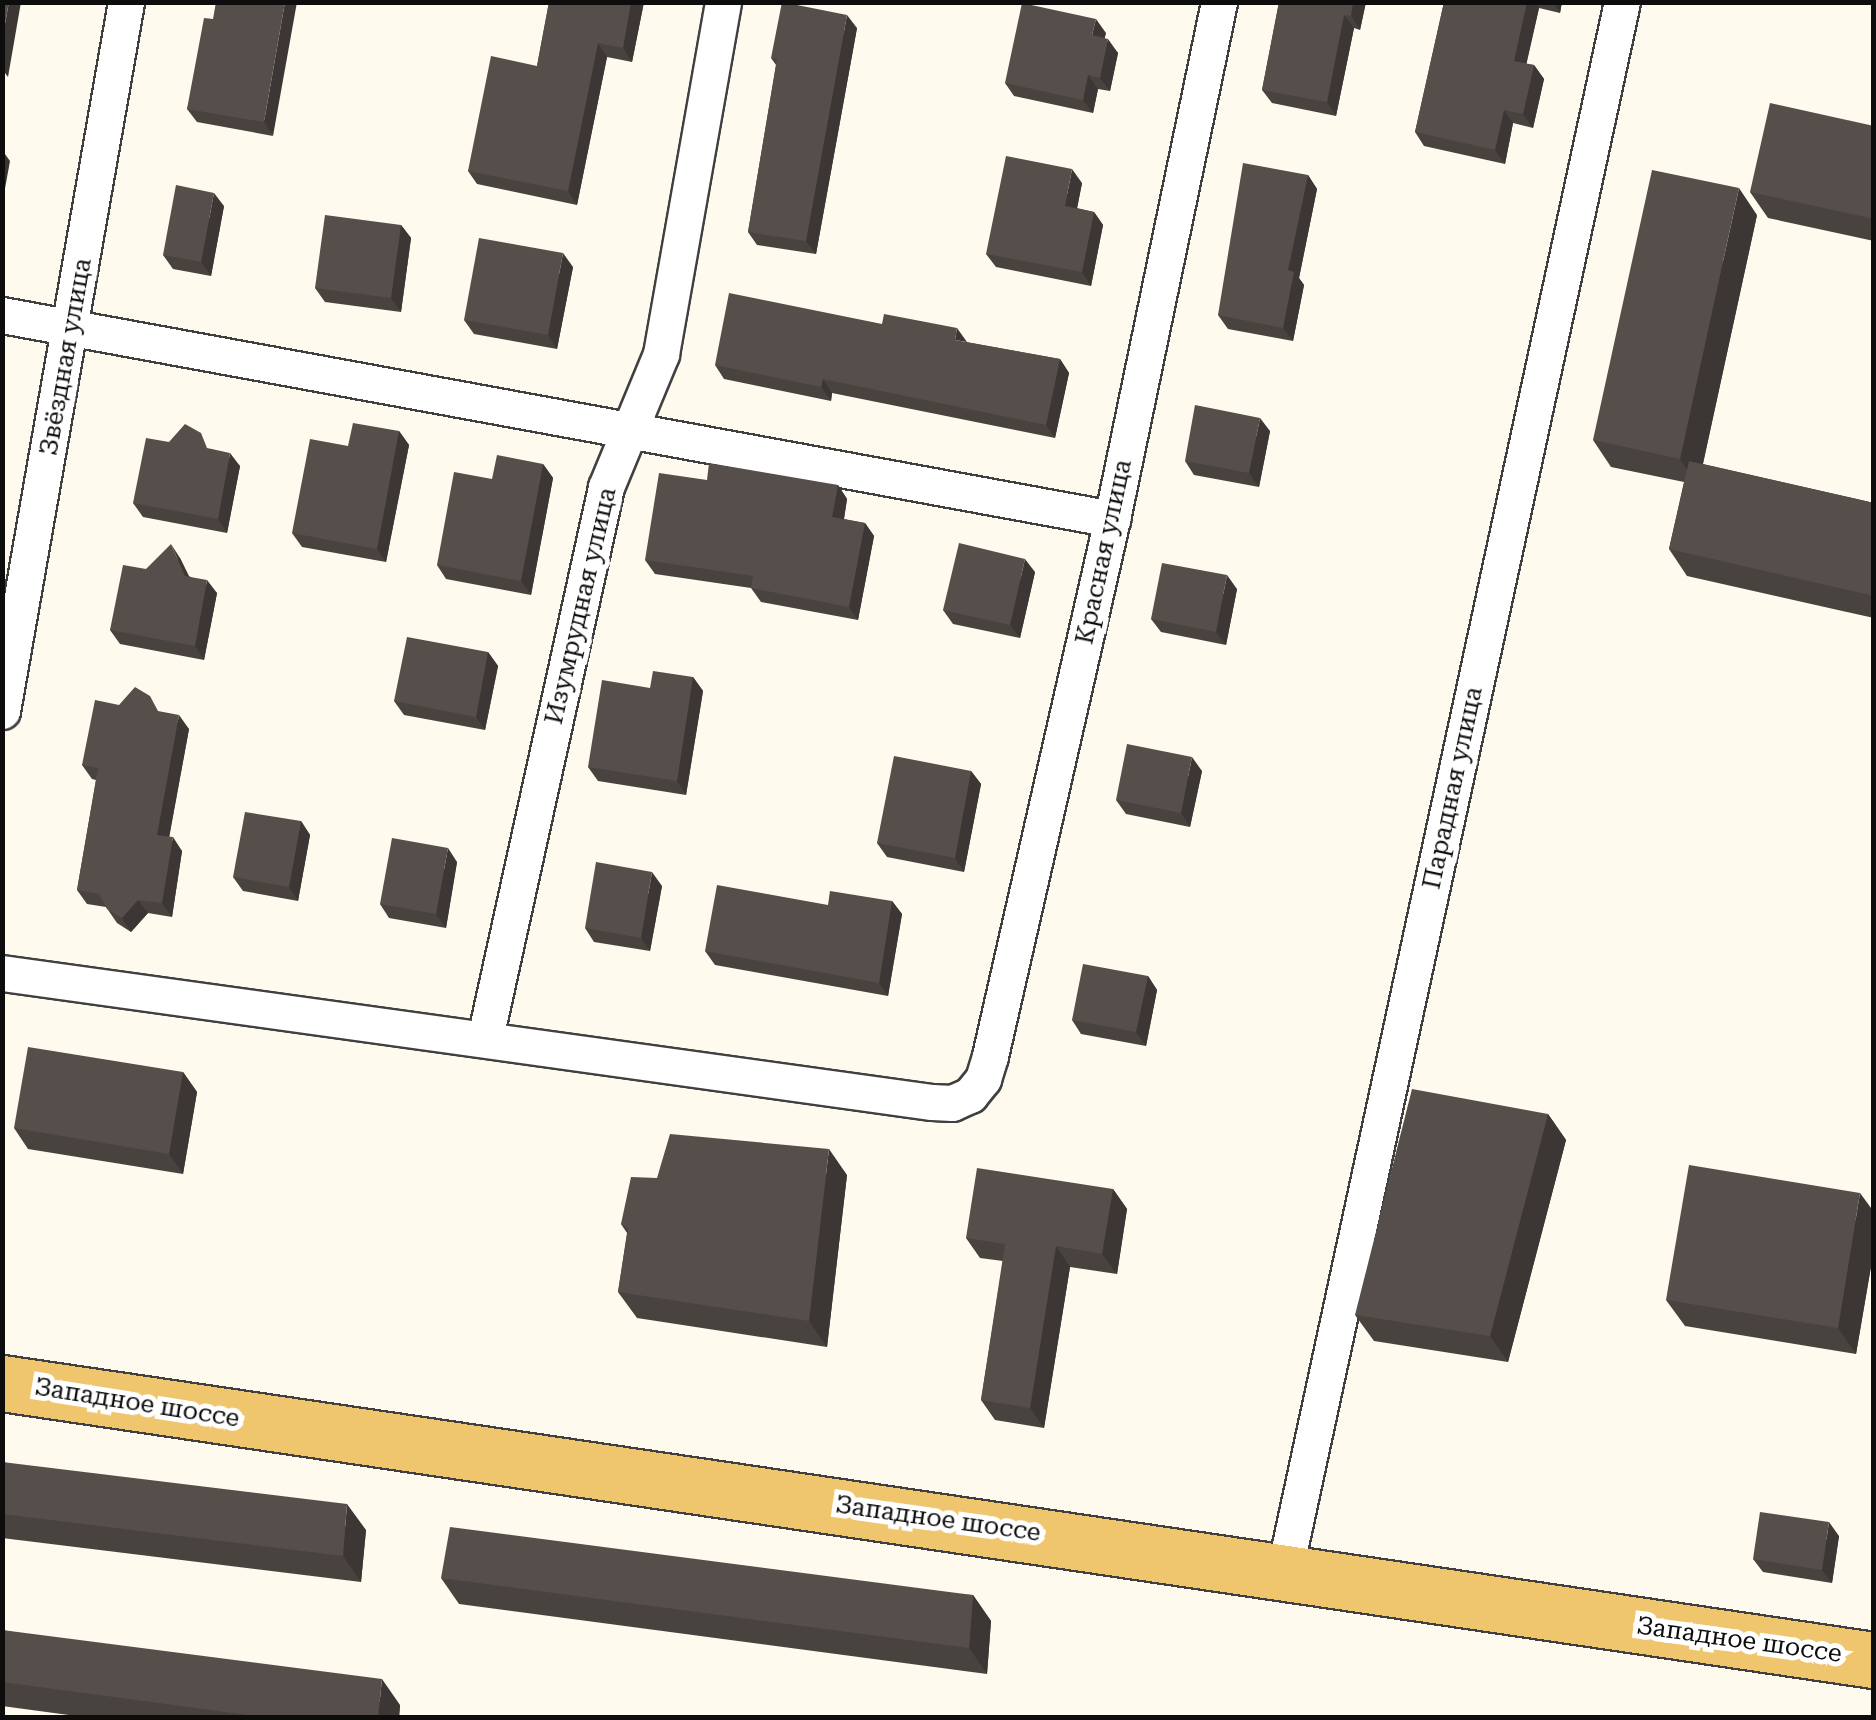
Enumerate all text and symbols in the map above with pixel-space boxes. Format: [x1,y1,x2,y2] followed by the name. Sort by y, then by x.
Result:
[34,256,98,458] street label: Звёздная улица
[1070,457,1138,647] street label: Красная улица
[539,485,623,727] street label: Изумрудная улица
[1417,684,1489,892] street label: Парадная улица
[32,1372,242,1434] street label: Западное шоссе
[833,1490,1043,1548] street label: Западное шоссе
[1634,1611,1844,1669] street label: Западное шоссе

